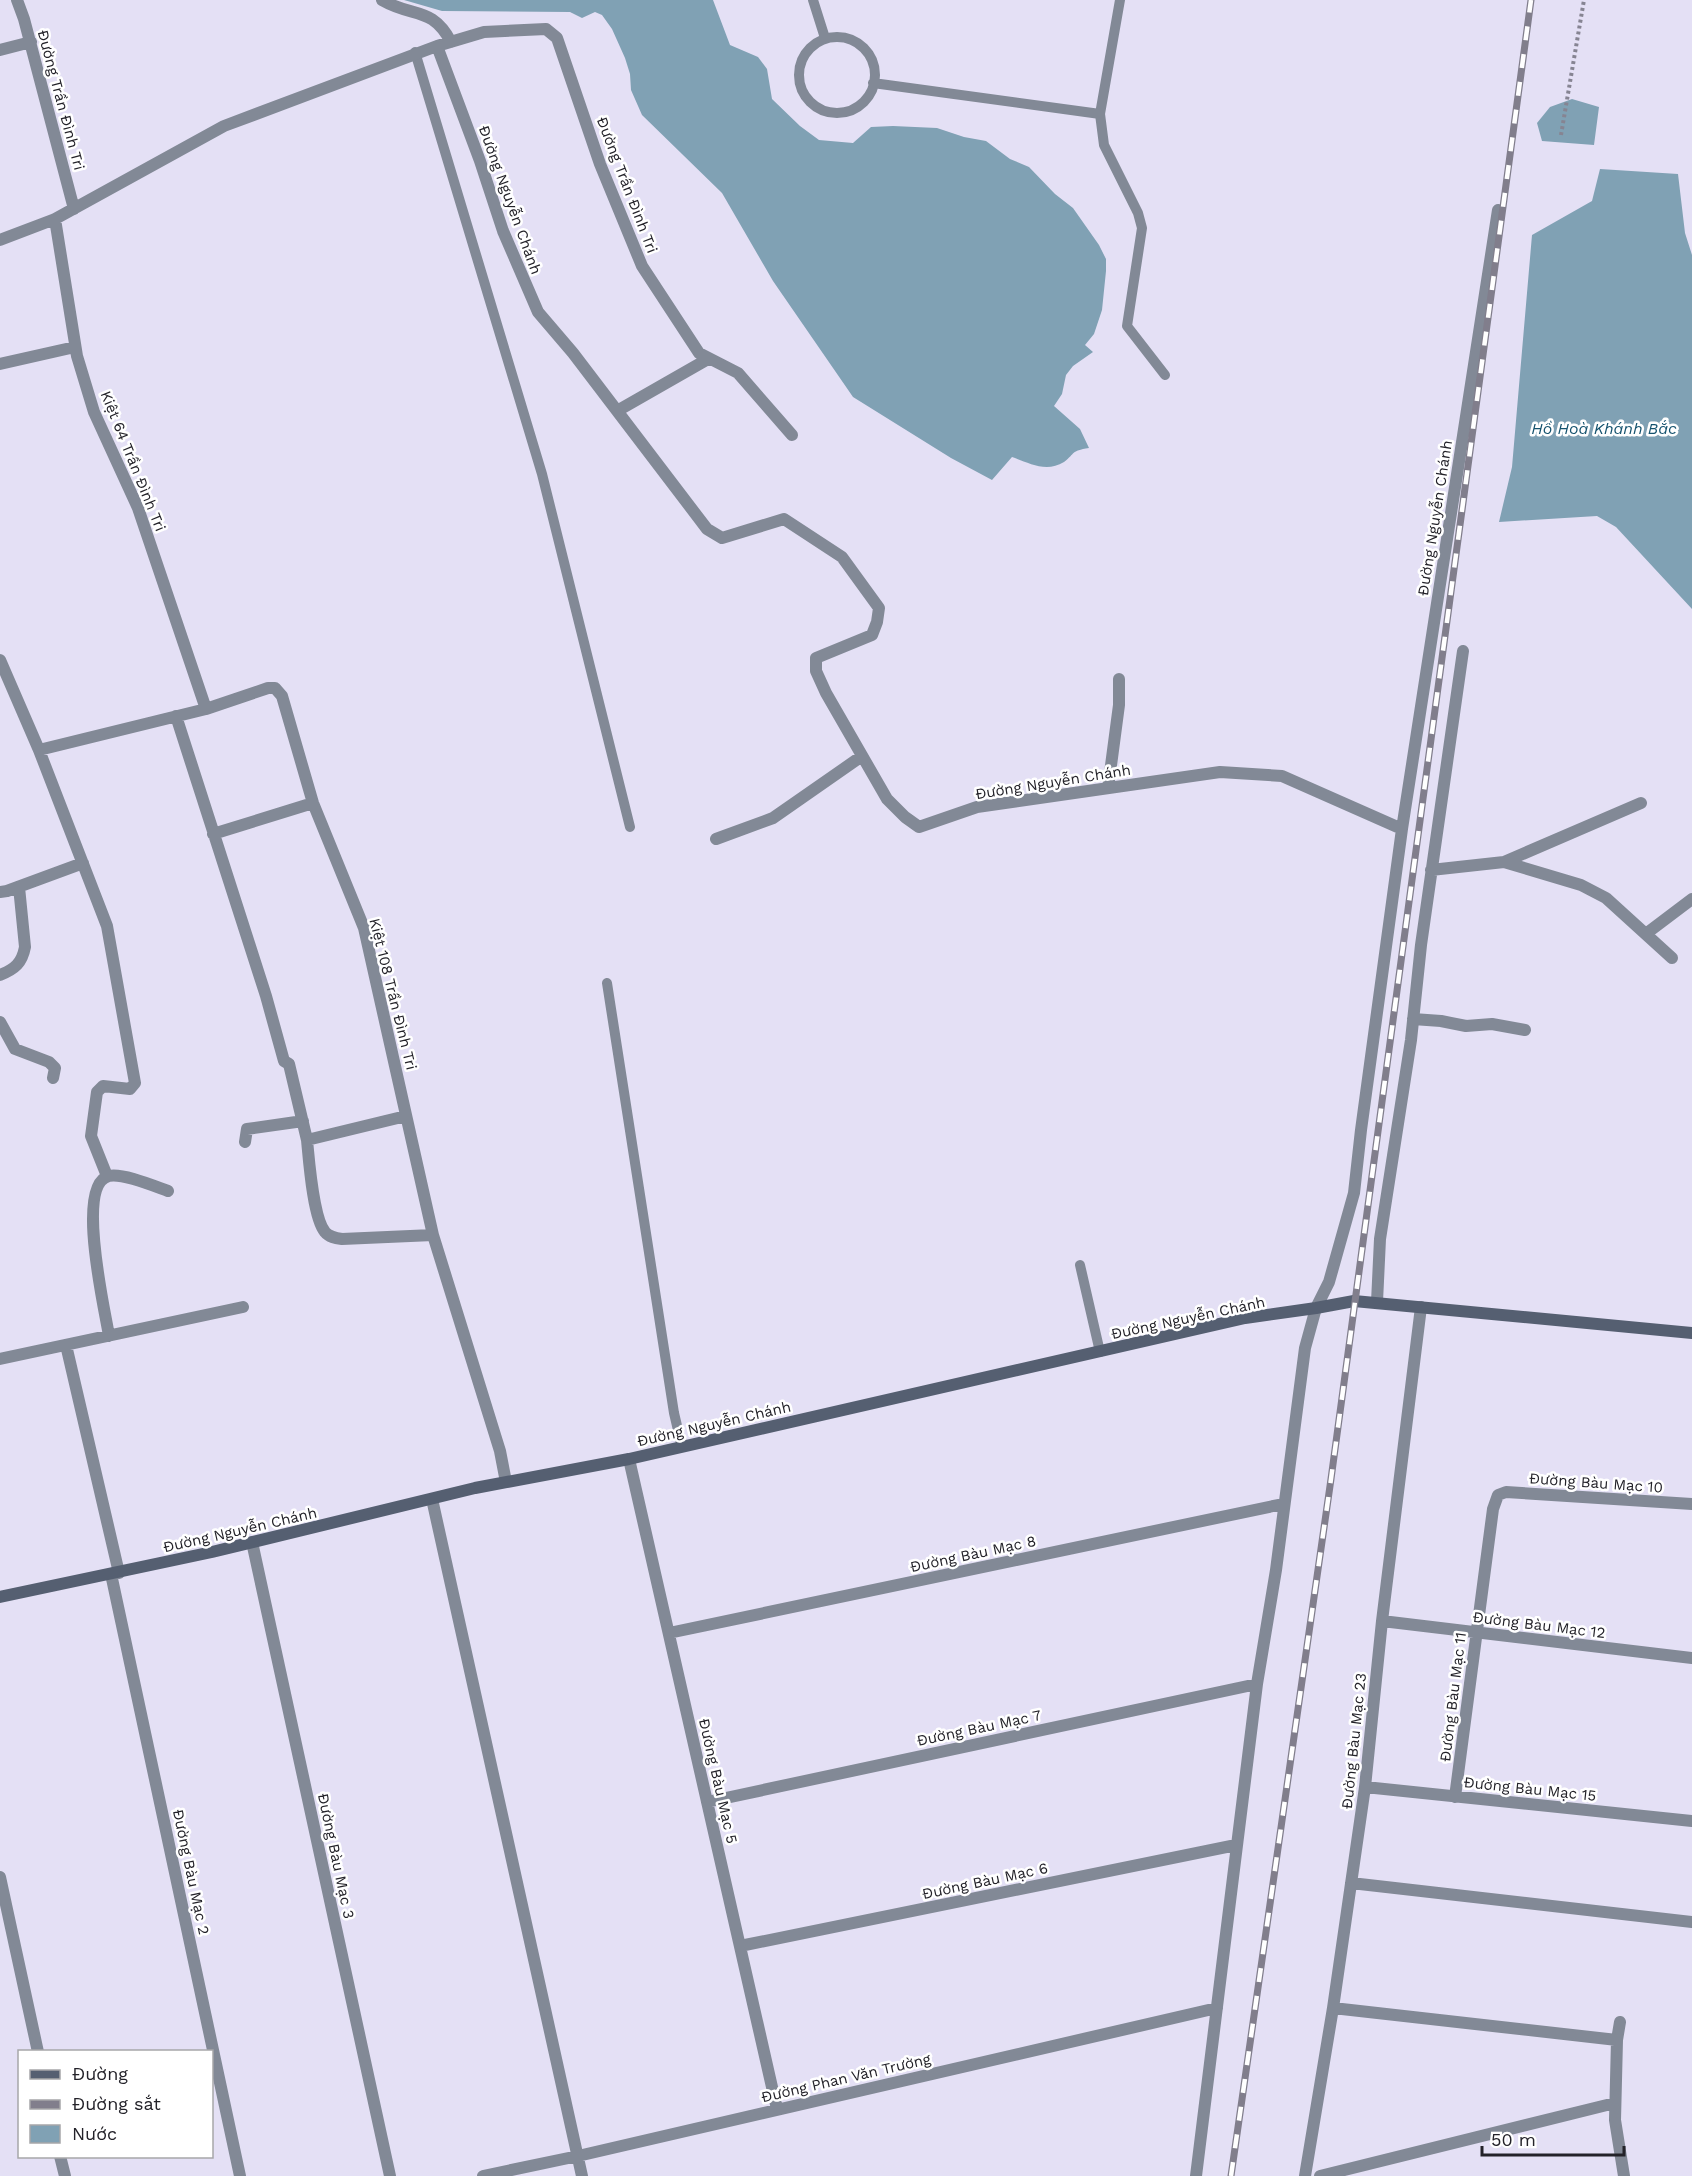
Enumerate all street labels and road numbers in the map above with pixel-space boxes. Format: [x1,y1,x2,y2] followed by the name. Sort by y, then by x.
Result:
[34,28,88,172] street label: Đường Trần Đình Tri
[593,114,661,256] street label: Đường Trần Đình Tri
[475,123,546,277] street label: Đường Nguyễn Chánh
[97,388,169,534] street label: Kiệt 64 Trần Đình Tri
[1413,439,1456,597] street label: Đường Nguyễn Chánh
[974,760,1132,803] street label: Đường Nguyễn Chánh
[365,916,421,1072] street label: Kiệt 108 Trần Đình Tri
[1109,1292,1267,1343] street label: Đường Nguyễn Chánh
[635,1397,793,1450] street label: Đường Nguyễn Chánh
[1529,1469,1663,1497] street label: Đường Bàu Mạc 10
[161,1503,319,1556] street label: Đường Nguyễn Chánh
[908,1532,1038,1576] street label: Đường Bàu Mạc 8
[1472,1608,1606,1642] street label: Đường Bàu Mạc 12
[1436,1631,1470,1763] street label: Đường Bàu Mạc 11
[1338,1672,1370,1810] street label: Đường Bàu Mạc 23
[915,1706,1043,1750] street label: Đường Bàu Mạc 7
[695,1717,741,1845] street label: Đường Bàu Mạc 5
[1463,1773,1597,1805] street label: Đường Bàu Mạc 15
[314,1792,358,1920] street label: Đường Bàu Mạc 3
[169,1808,213,1936] street label: Đường Bàu Mạc 2
[920,1859,1050,1903] street label: Đường Bàu Mạc 6
[759,2050,933,2106] street label: Đường Phan Văn Trường

